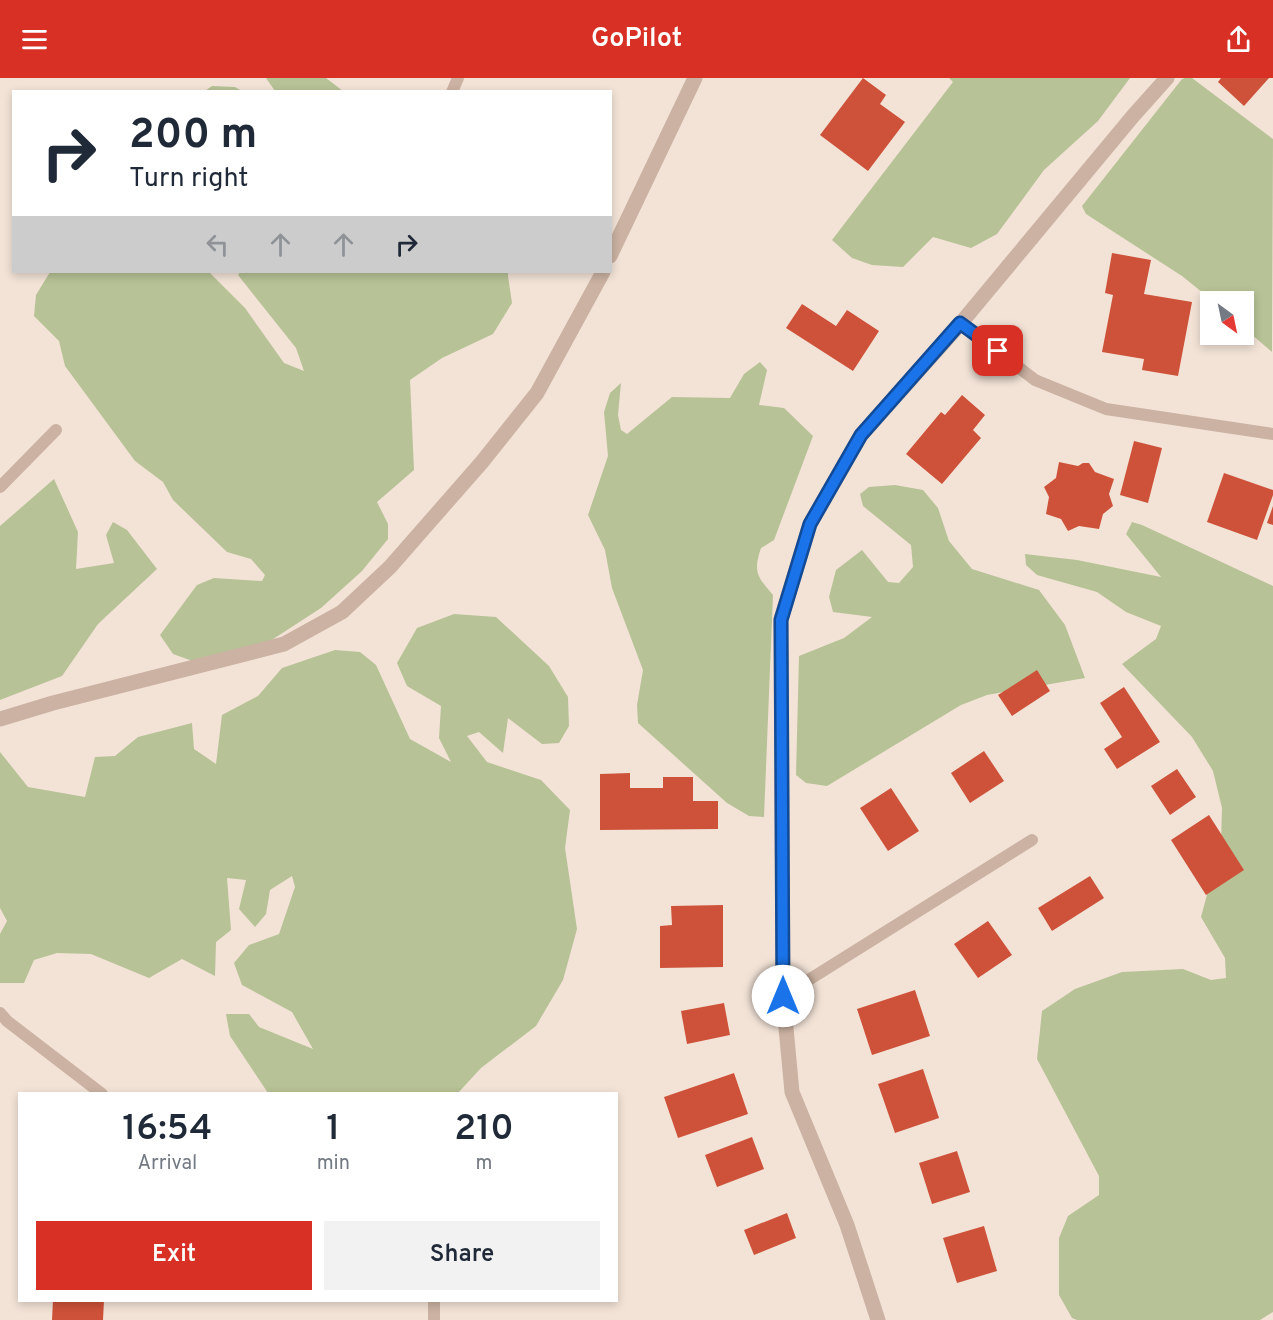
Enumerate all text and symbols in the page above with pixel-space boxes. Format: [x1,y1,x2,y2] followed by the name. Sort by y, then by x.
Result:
[591,22,682,56] text: GoPilot
[18,23,51,56] icon: menu
[1222,23,1255,56] icon: share
[129,110,257,163] text: 200 m
[30,114,108,192] icon: right
[129,162,248,196] text: Turn right
[201,228,234,261] icon: left
[264,228,297,261] icon: ahead
[327,228,360,261] icon: ahead
[390,228,423,261] icon: right
[1200,291,1254,345] north arrow
[1200,291,1254,345] map controls
[972,325,1023,376] pin
[981,334,1014,367] icon: arrive
[751,964,815,1028] position arrow
[122,1107,212,1153] text: 16:54
[326,1107,340,1153] text: 1
[454,1107,514,1153] text: 210
[138,1151,197,1177] text: Arrival
[317,1151,350,1177] text: min
[475,1151,492,1177] text: m
[36,1221,312,1290] button: Exit
[324,1221,600,1290] button: Share

